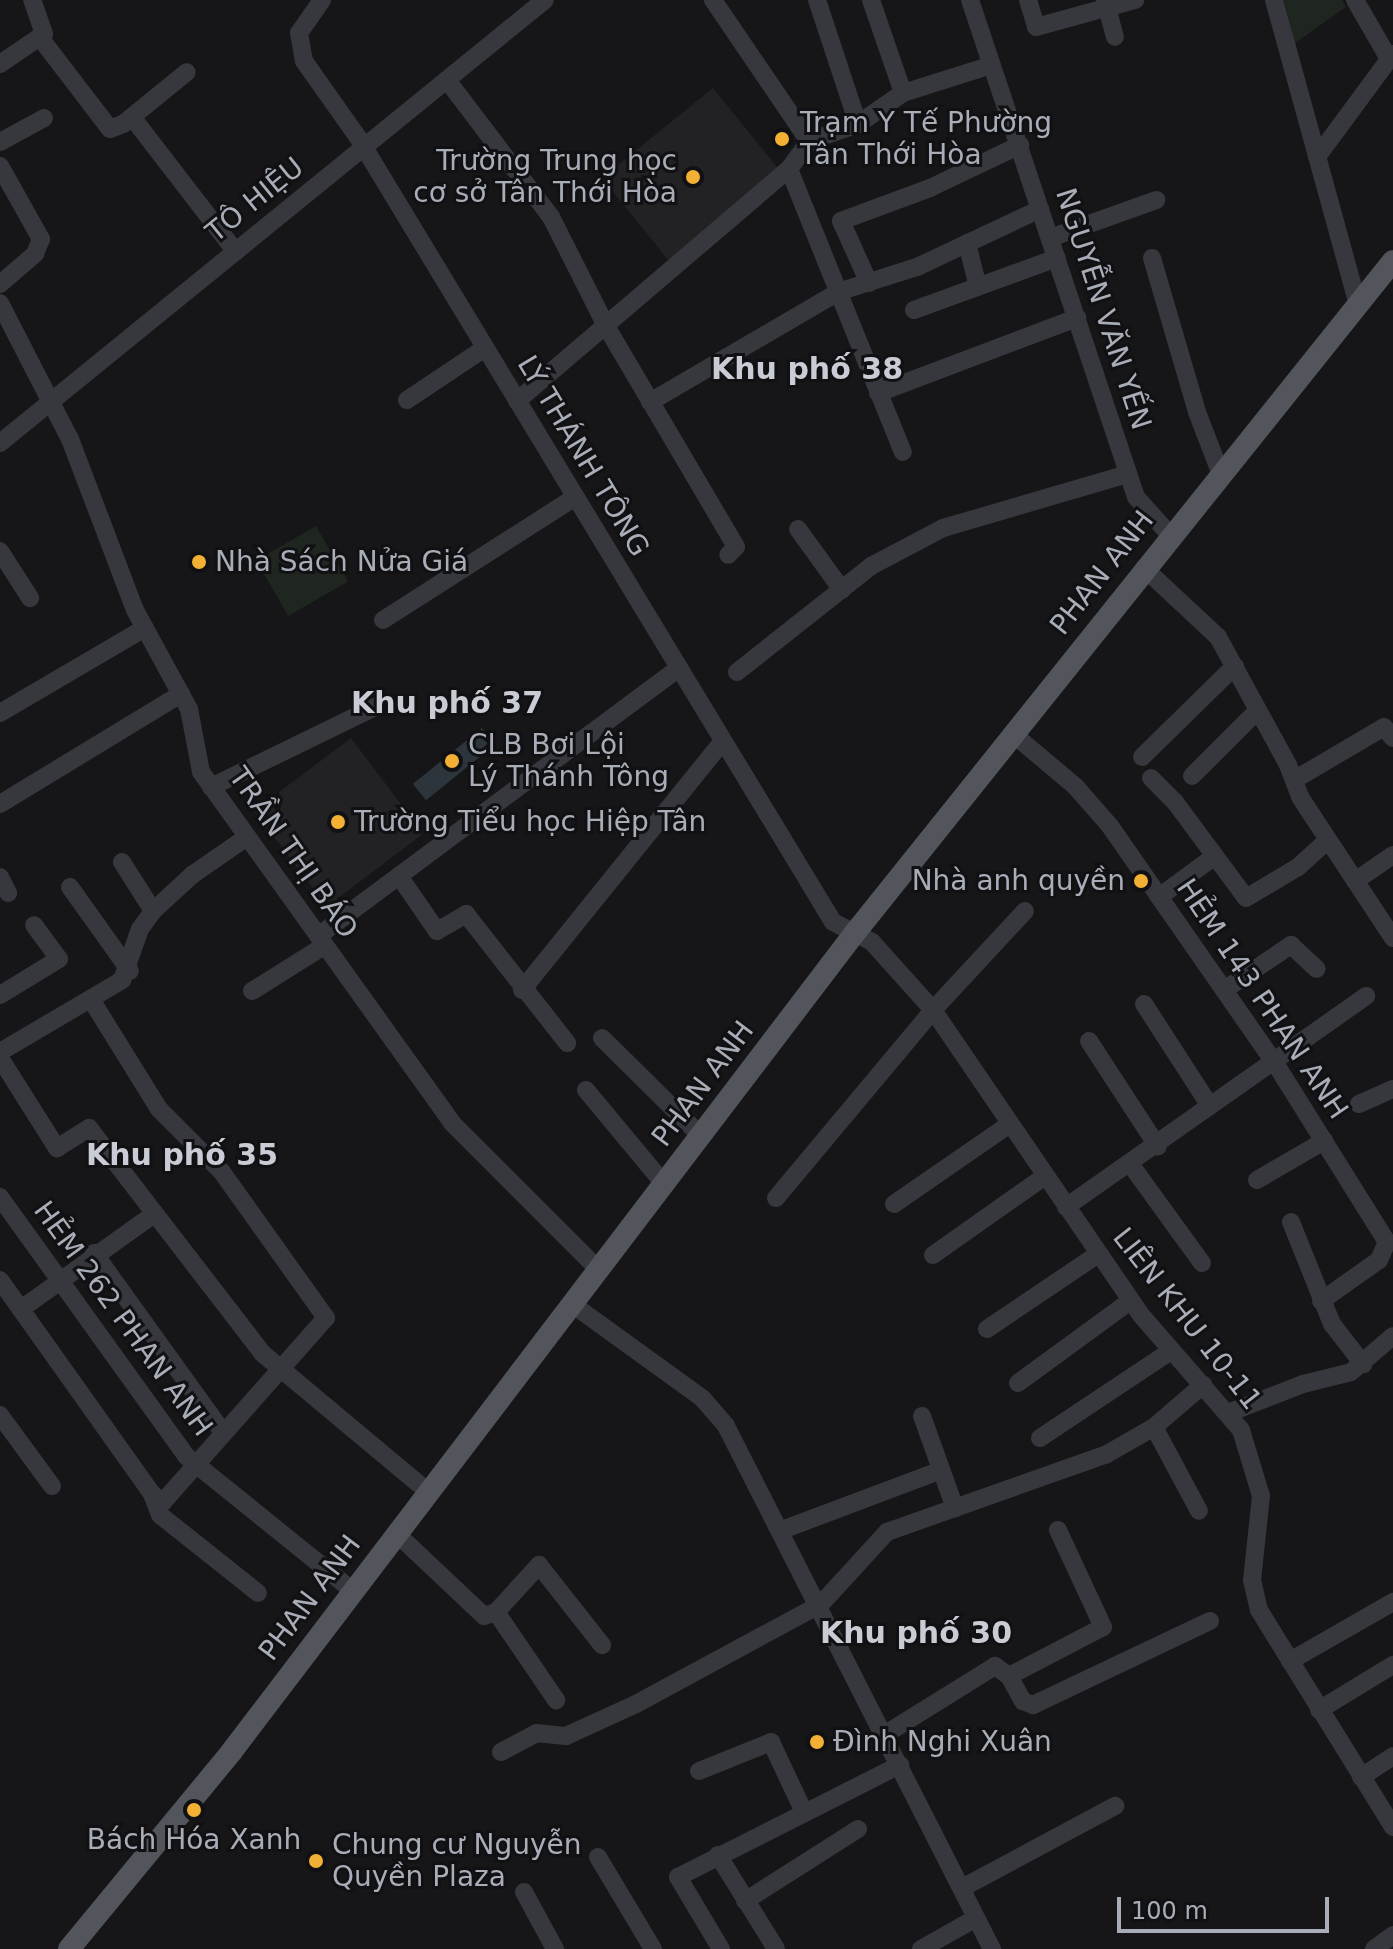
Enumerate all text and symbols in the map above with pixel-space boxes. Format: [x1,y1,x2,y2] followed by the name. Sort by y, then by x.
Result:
[800,106,1052,172] place label: Trạm Y Tế Phường Tân Thới Hòa
[771,128,793,150] marker: Trạm Y Tế Phường Tân Thới Hòa
[413,144,677,210] place label: Trường Trung học cơ sở Tân Thới Hòa
[200,151,310,249] street label: TÔ HIỆU
[684,168,702,186] marker: Trường Trung học cơ sở Tân Thới Hòa
[1048,184,1158,434] street label: NGUYỄN VĂN YẾN
[510,350,656,562] street label: LÝ THÁNH TÔNG
[711,351,903,387] district label: Khu phố 38
[1043,504,1161,642] street label: PHAN ANH
[215,545,468,579] place label: Nhà Sách Nửa Giá
[190,553,208,571] marker: Nhà Sách Nửa Giá
[351,685,543,721] district label: Khu phố 37
[468,728,669,794] place label: CLB Bơi Lội Lý Thánh Tông
[443,752,461,770] marker: CLB Bơi Lội Lý Thánh Tông
[222,761,364,945] street label: TRẦN THỊ BÁO
[354,805,706,839] place label: Trường Tiểu học Hiệp Tân
[329,813,347,831] marker: Trường Tiểu học Hiệp Tân
[912,864,1125,898] place label: Nhà anh quyền
[1132,872,1150,890] marker: Nhà anh quyền
[1169,873,1355,1125] street label: HẺM 143 PHAN ANH
[645,1015,761,1153] street label: PHAN ANH
[86,1137,278,1173] district label: Khu phố 35
[26,1195,220,1443] street label: HẺM 262 PHAN ANH
[1106,1221,1268,1417] street label: LIÊN KHU 10-11
[252,1529,368,1667] street label: PHAN ANH
[820,1615,1012,1651] district label: Khu phố 30
[833,1725,1052,1759] place label: Đình Nghi Xuân
[808,1733,826,1751] marker: Đình Nghi Xuân
[185,1801,203,1819] marker: Bách Hóa Xanh
[87,1823,301,1857] place label: Bách Hóa Xanh
[332,1828,582,1894] place label: Chung cư Nguyễn Quyền Plaza
[307,1852,325,1870] marker: Chung cư Nguyễn Quyền Plaza
[1121,1881,1333,1931] scale bar
[1131,1897,1208,1925] text: 100 m

